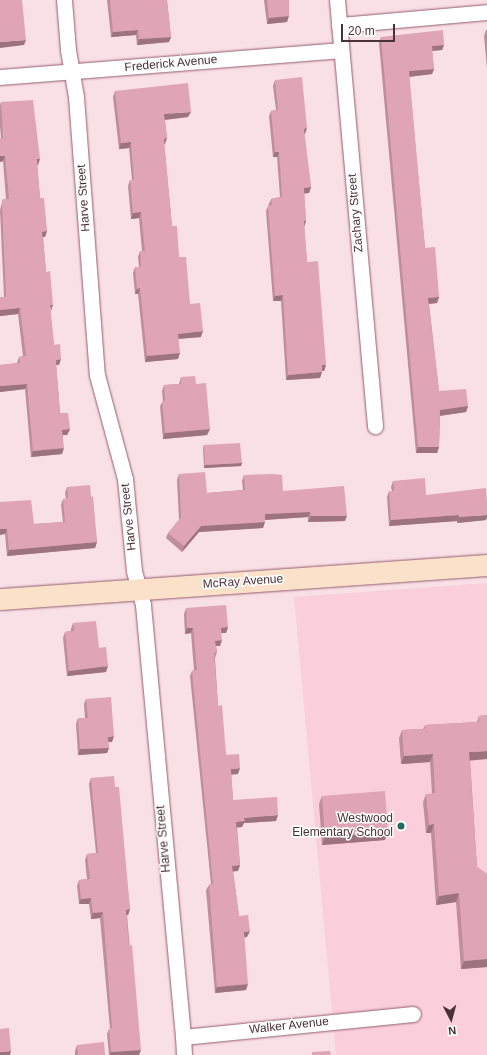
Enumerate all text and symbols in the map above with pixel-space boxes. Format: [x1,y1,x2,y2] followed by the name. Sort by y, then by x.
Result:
[343,16,397,42] scale bar
[348,24,375,38] text: 20 m
[124,53,218,75] street label: Frederick Avenue
[74,164,94,232] street label: Harve Street
[345,173,367,253] street label: Zachary Street
[118,483,140,551] street label: Harve Street
[202,572,284,592] street label: McRay Avenue
[154,805,174,873] street label: Harve Street
[292,812,393,840] place label: Westwood Elementary School
[396,821,406,831] marker: Westwood Elementary School
[431,999,471,1039] north arrow
[248,1015,330,1037] street label: Walker Avenue
[448,1025,457,1037] text: N

